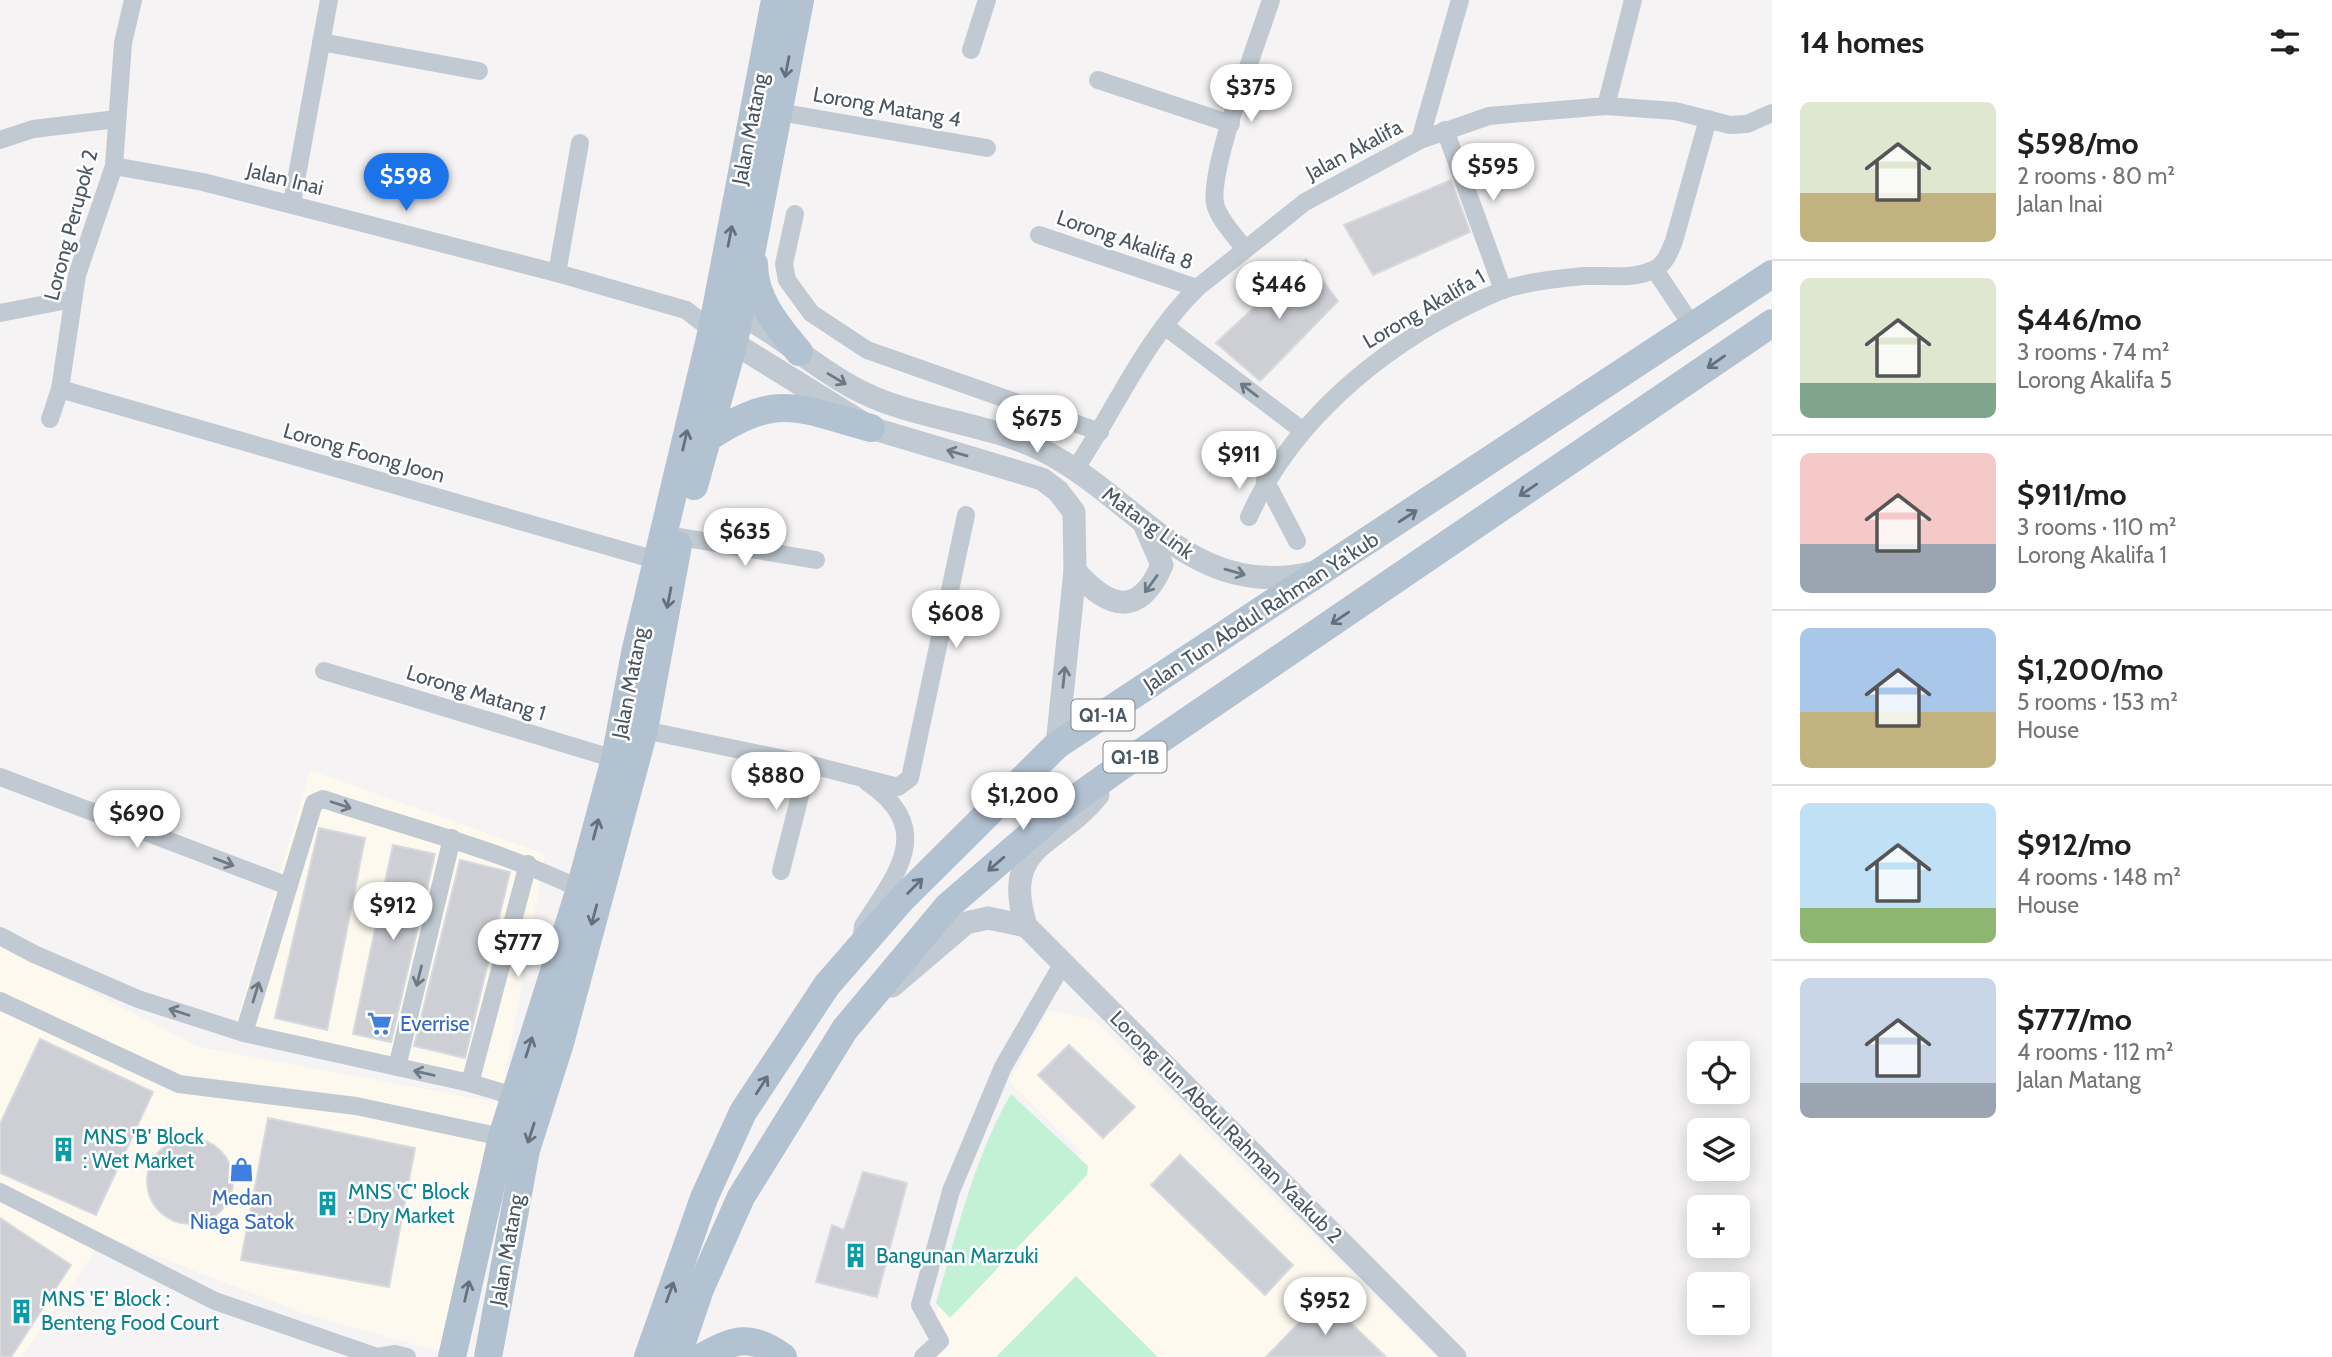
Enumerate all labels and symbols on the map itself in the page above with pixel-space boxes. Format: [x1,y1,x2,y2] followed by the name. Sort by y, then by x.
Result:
[780,55,794,78] one-way arrow
[1210,64,1292,124] pin: $375
[726,71,773,188] street label: Jalan Matang
[811,81,963,132] street label: Lorong Matang 4
[1300,114,1406,186] street label: Jalan Akalifa
[1452,144,1534,203] pin: $595
[38,147,103,303] street label: Lorong Perupok 2
[365,154,447,213] pin: $598
[243,157,326,200] street label: Jalan Inai
[1054,204,1197,275] street label: Lorong Akalifa 8
[723,225,737,248] one-way arrow
[1238,262,1320,321] pin: $446
[1358,264,1489,354] street label: Lorong Akalifa 1
[1706,355,1726,369] one-way arrow
[827,372,847,386] one-way arrow
[1240,382,1259,397] one-way arrow
[996,396,1078,455] pin: $675
[281,418,448,488] street label: Lorong Foong Joon
[679,429,692,452] one-way arrow
[1198,432,1280,491] pin: $911
[946,446,968,459] one-way arrow
[1098,481,1199,564] street label: Matang Link
[1519,483,1538,498] one-way arrow
[704,508,786,568] pin: $635
[1398,508,1417,523] one-way arrow
[1138,526,1383,698] street label: Jalan Tun Abdul Rahman Ya'kub
[1223,566,1245,579] one-way arrow
[1144,575,1159,594] one-way arrow
[661,586,675,609] one-way arrow
[915,590,997,650] pin: $608
[1331,611,1350,625] one-way arrow
[606,625,653,742] street label: Jalan Matang
[403,659,549,726] street label: Lorong Matang 1
[1058,666,1071,689] one-way arrow
[1072,700,1134,730] road number: Q1-1A
[1104,742,1166,772] road number: Q1-1B
[735,752,817,812] pin: $880
[966,772,1080,832] pin: $1,200
[96,790,178,850] pin: $690
[330,800,352,812] one-way arrow
[590,818,603,841] one-way arrow
[987,856,1005,872] one-way arrow
[213,857,235,869] one-way arrow
[906,878,923,895] one-way arrow
[352,883,434,942] pin: $912
[587,903,600,926] one-way arrow
[477,920,559,979] pin: $777
[412,964,425,987] one-way arrow
[251,981,264,1003] one-way arrow
[168,1005,190,1018] one-way arrow
[1105,1005,1348,1248] street label: Lorong Tun Abdul Rahman Yaakub 2
[366,1010,394,1038] supermarket icon: Everrise
[400,1011,470,1036] place label: Everrise
[524,1036,537,1058] one-way arrow
[413,1065,436,1079] one-way arrow
[754,1076,769,1095] one-way arrow
[524,1122,536,1144] one-way arrow
[83,1124,205,1173] place label: MNS 'B' Block : Wet Market
[49,1135,77,1163] building icon: MNS 'B' Block : Wet Market
[228,1155,256,1183] shop icon: Medan Niaga Satok
[348,1179,470,1228] place label: MNS 'C' Block : Dry Market
[190,1185,295,1234] place label: Medan Niaga Satok
[314,1190,342,1218] building icon: MNS 'C' Block : Dry Market
[484,1192,529,1309] street label: Jalan Matang
[842,1242,870,1270] building icon: Bangunan Marzuki
[876,1243,1039,1268] place label: Bangunan Marzuki
[1284,1278,1366,1337] pin: $952
[461,1280,474,1302] one-way arrow
[665,1282,677,1304] one-way arrow
[41,1286,219,1335] place label: MNS 'E' Block : Benteng Food Court
[7,1297,35,1325] building icon: MNS 'E' Block : Benteng Food Court

